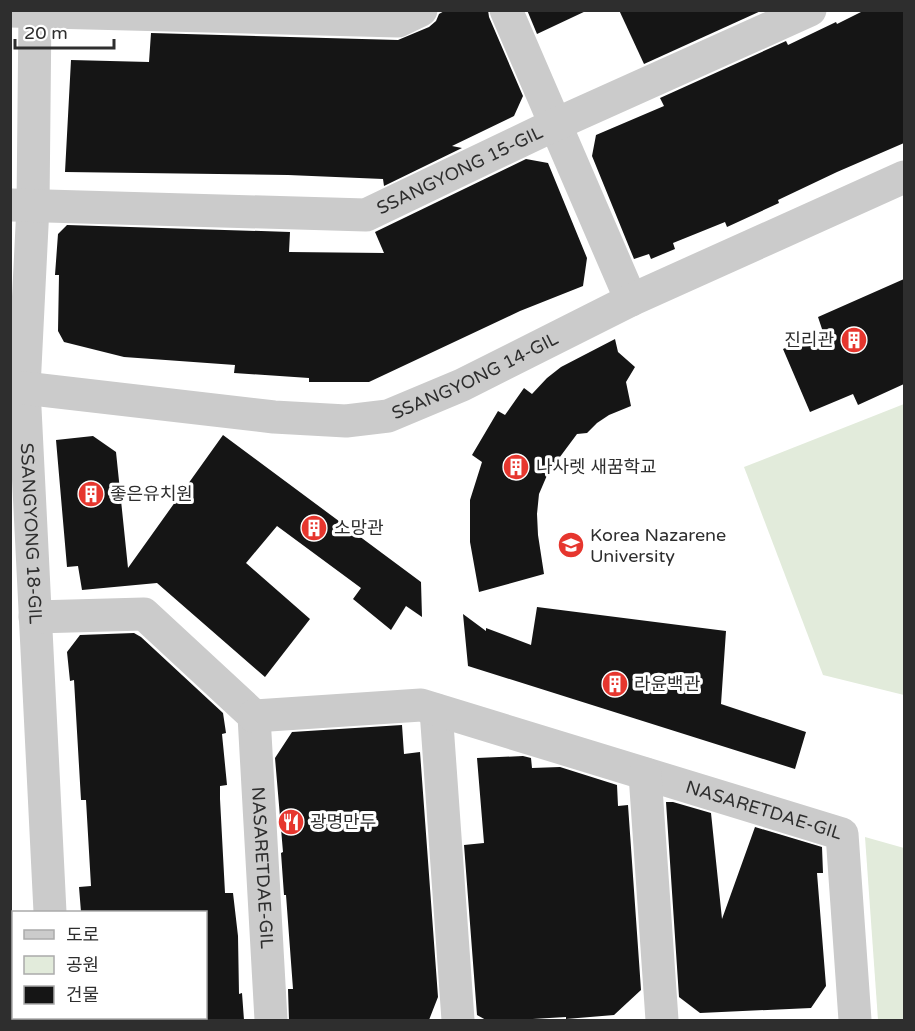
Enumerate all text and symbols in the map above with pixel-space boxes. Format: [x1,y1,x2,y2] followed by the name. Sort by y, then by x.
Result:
[15,12,114,50] scale bar
[24,22,68,44] text: 20 m
[373,121,547,219] street label: SSANGYONG 15-GIL
[839,325,869,355] building icon: 진리관
[388,327,562,424] street label: SSANGYONG 14-GIL
[784,329,834,351] place label: 진리관
[16,443,47,625] street label: SSANGYONG 18-GIL
[501,452,531,482] building icon: 나사렛 새꿈학교
[536,456,657,478] place label: 나사렛 새꿈학교
[76,479,106,509] building icon: 좋은유치원
[110,483,193,505] place label: 좋은유치원
[299,513,329,543] building icon: 소망관
[334,517,384,539] place label: 소망관
[590,524,726,567] place label: Korea Nazarene University
[556,530,586,560] school or university icon: Korea Nazarene University
[600,669,630,699] building icon: 라윤백관
[634,673,701,695] place label: 라윤백관
[683,776,845,845] street label: NASARETDAE-GIL
[247,786,278,950] street label: NASARETDAE-GIL
[276,807,306,837] restaurant icon: 광명만두
[310,811,376,833] place label: 광명만두
[12,911,207,1019] legend
[66,924,99,946] text: 도로
[66,954,99,976] text: 공원
[66,984,99,1006] text: 건물

